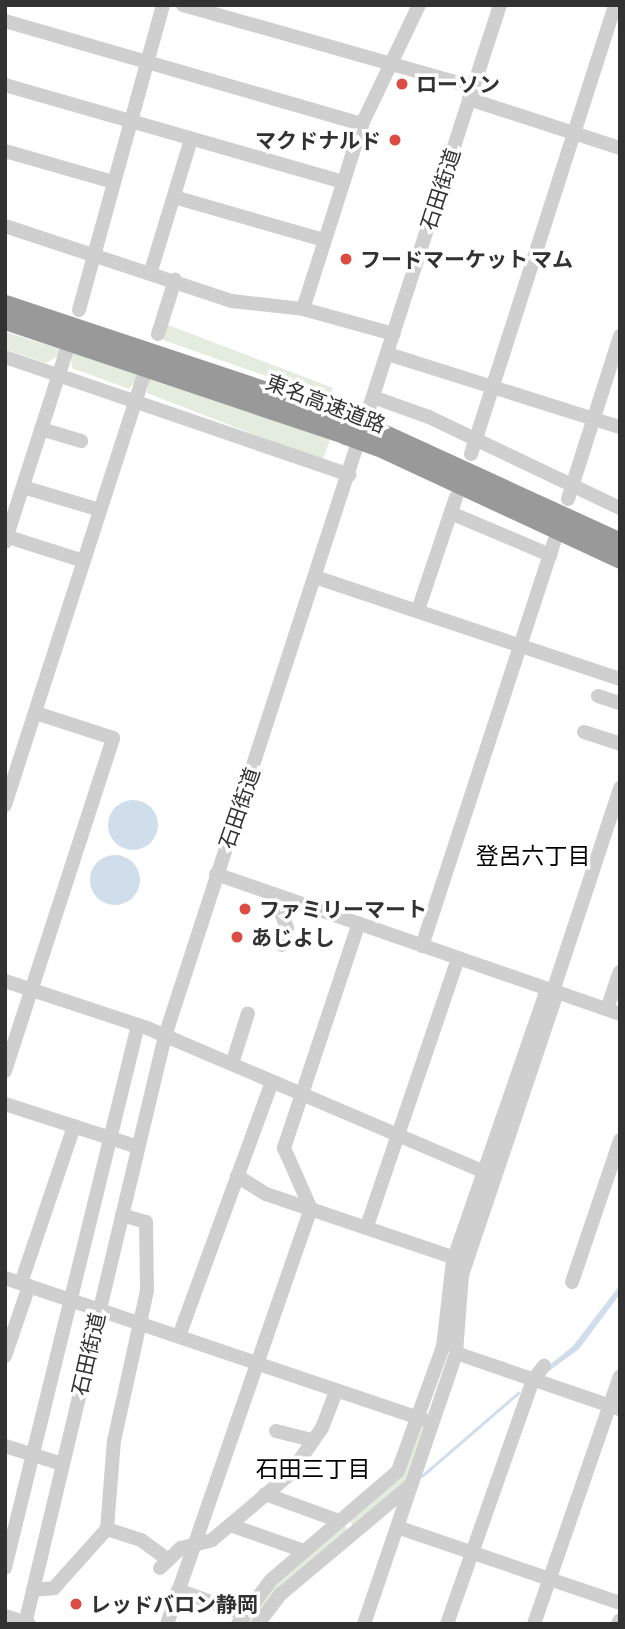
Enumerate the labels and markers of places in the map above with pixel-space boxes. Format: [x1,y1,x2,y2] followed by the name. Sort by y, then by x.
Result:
[416,71,500,97] place label: ローソン
[394,76,410,92] marker: ローソン
[255,127,381,153] place label: マクドナルド
[387,132,403,148] marker: マクドナルド
[360,246,573,272] place label: フードマーケット マム
[338,251,354,267] marker: フードマーケット マム
[259,896,427,922] place label: ファミリーマート
[237,901,253,917] marker: ファミリーマート
[251,924,335,950] place label: あじよし
[229,929,245,945] marker: あじよし
[90,1591,258,1617] place label: レッドバロン静岡
[68,1596,84,1612] marker: レッドバロン静岡

